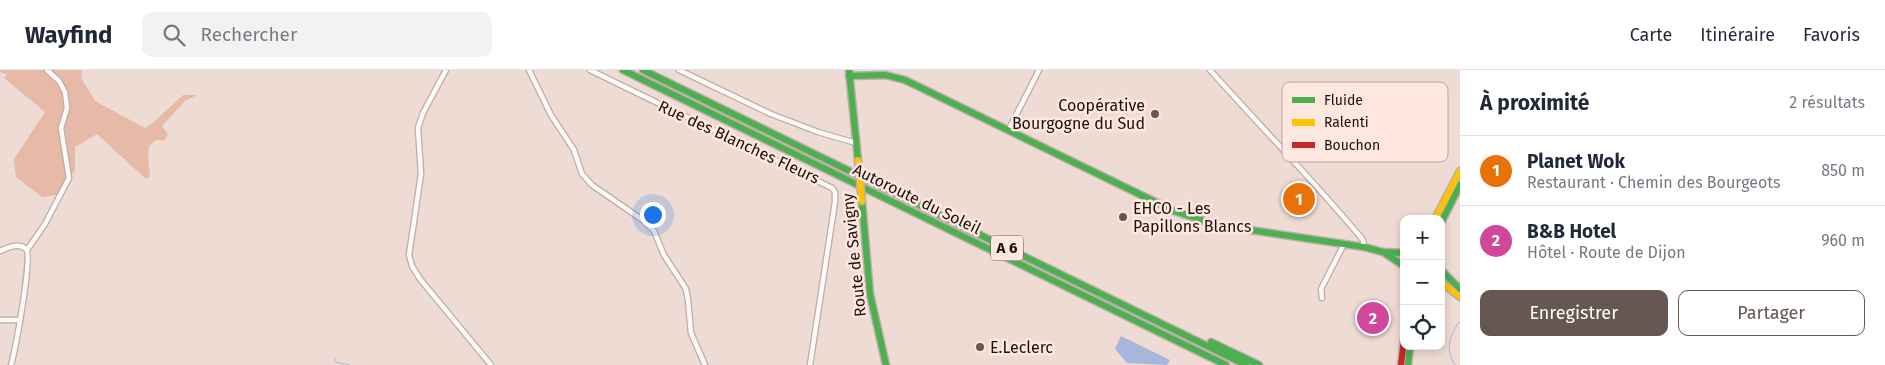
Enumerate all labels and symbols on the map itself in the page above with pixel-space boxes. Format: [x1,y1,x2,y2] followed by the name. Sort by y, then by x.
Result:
[1282,82,1448,162] legend
[1324,92,1363,109] text: Fluide
[655,96,823,188] street label: Rue des Blanches Fleurs
[1012,96,1145,133] place label: Coopérative Bourgogne du Sud
[1149,108,1161,120] marker: Coopérative Bourgogne du Sud
[1324,114,1369,131] text: Ralenti
[1324,137,1380,154] text: Bouchon
[850,160,984,238] street label: Autoroute du Soleil
[1283,180,1315,218] pin: 1
[838,192,870,318] street label: Route de Savigny
[1133,199,1251,236] place label: EHCO - Les Papillons Blancs
[640,202,666,228] your location
[1117,211,1129,223] marker: EHCO - Les Papillons Blancs
[991,236,1023,260] road number: A 6
[1357,299,1389,337] pin: 2
[990,338,1053,357] place label: E.Leclerc
[974,341,986,353] marker: E.Leclerc

